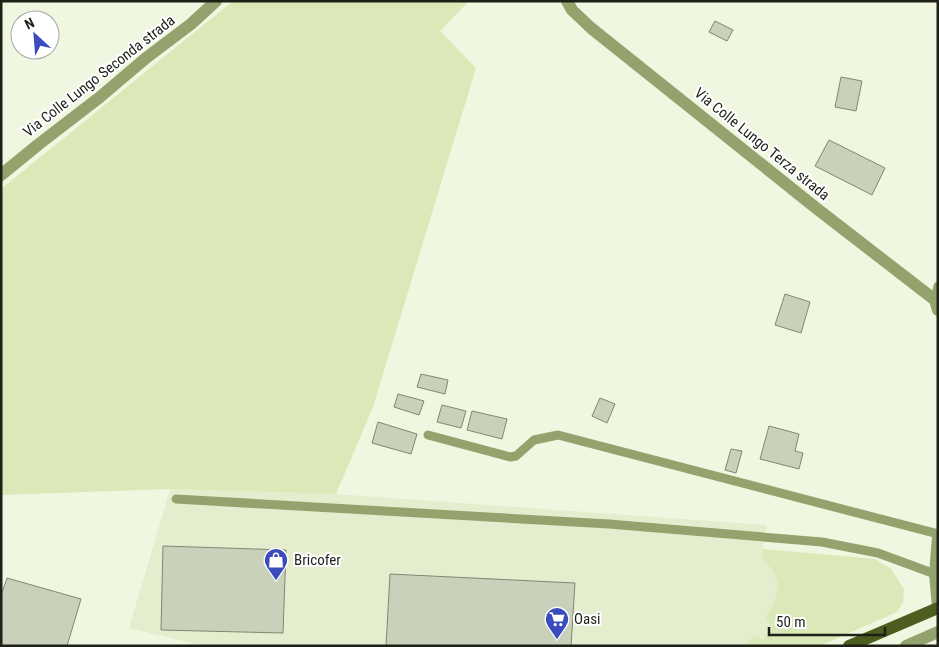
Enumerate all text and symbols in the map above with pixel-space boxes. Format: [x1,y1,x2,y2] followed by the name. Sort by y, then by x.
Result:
[10,10,60,60] north arrow
[20,11,178,141] street label: Via Colle Lungo Seconda strada
[22,14,37,32] text: N
[691,84,833,204] street label: Via Colle Lungo Terza strada
[263,547,289,581] shop icon: Bricofer
[294,551,341,569] place label: Bricofer
[769,604,885,636] scale bar
[544,606,570,640] supermarket icon: Oasi
[574,610,600,628] place label: Oasi
[776,613,806,631] text: 50 m

